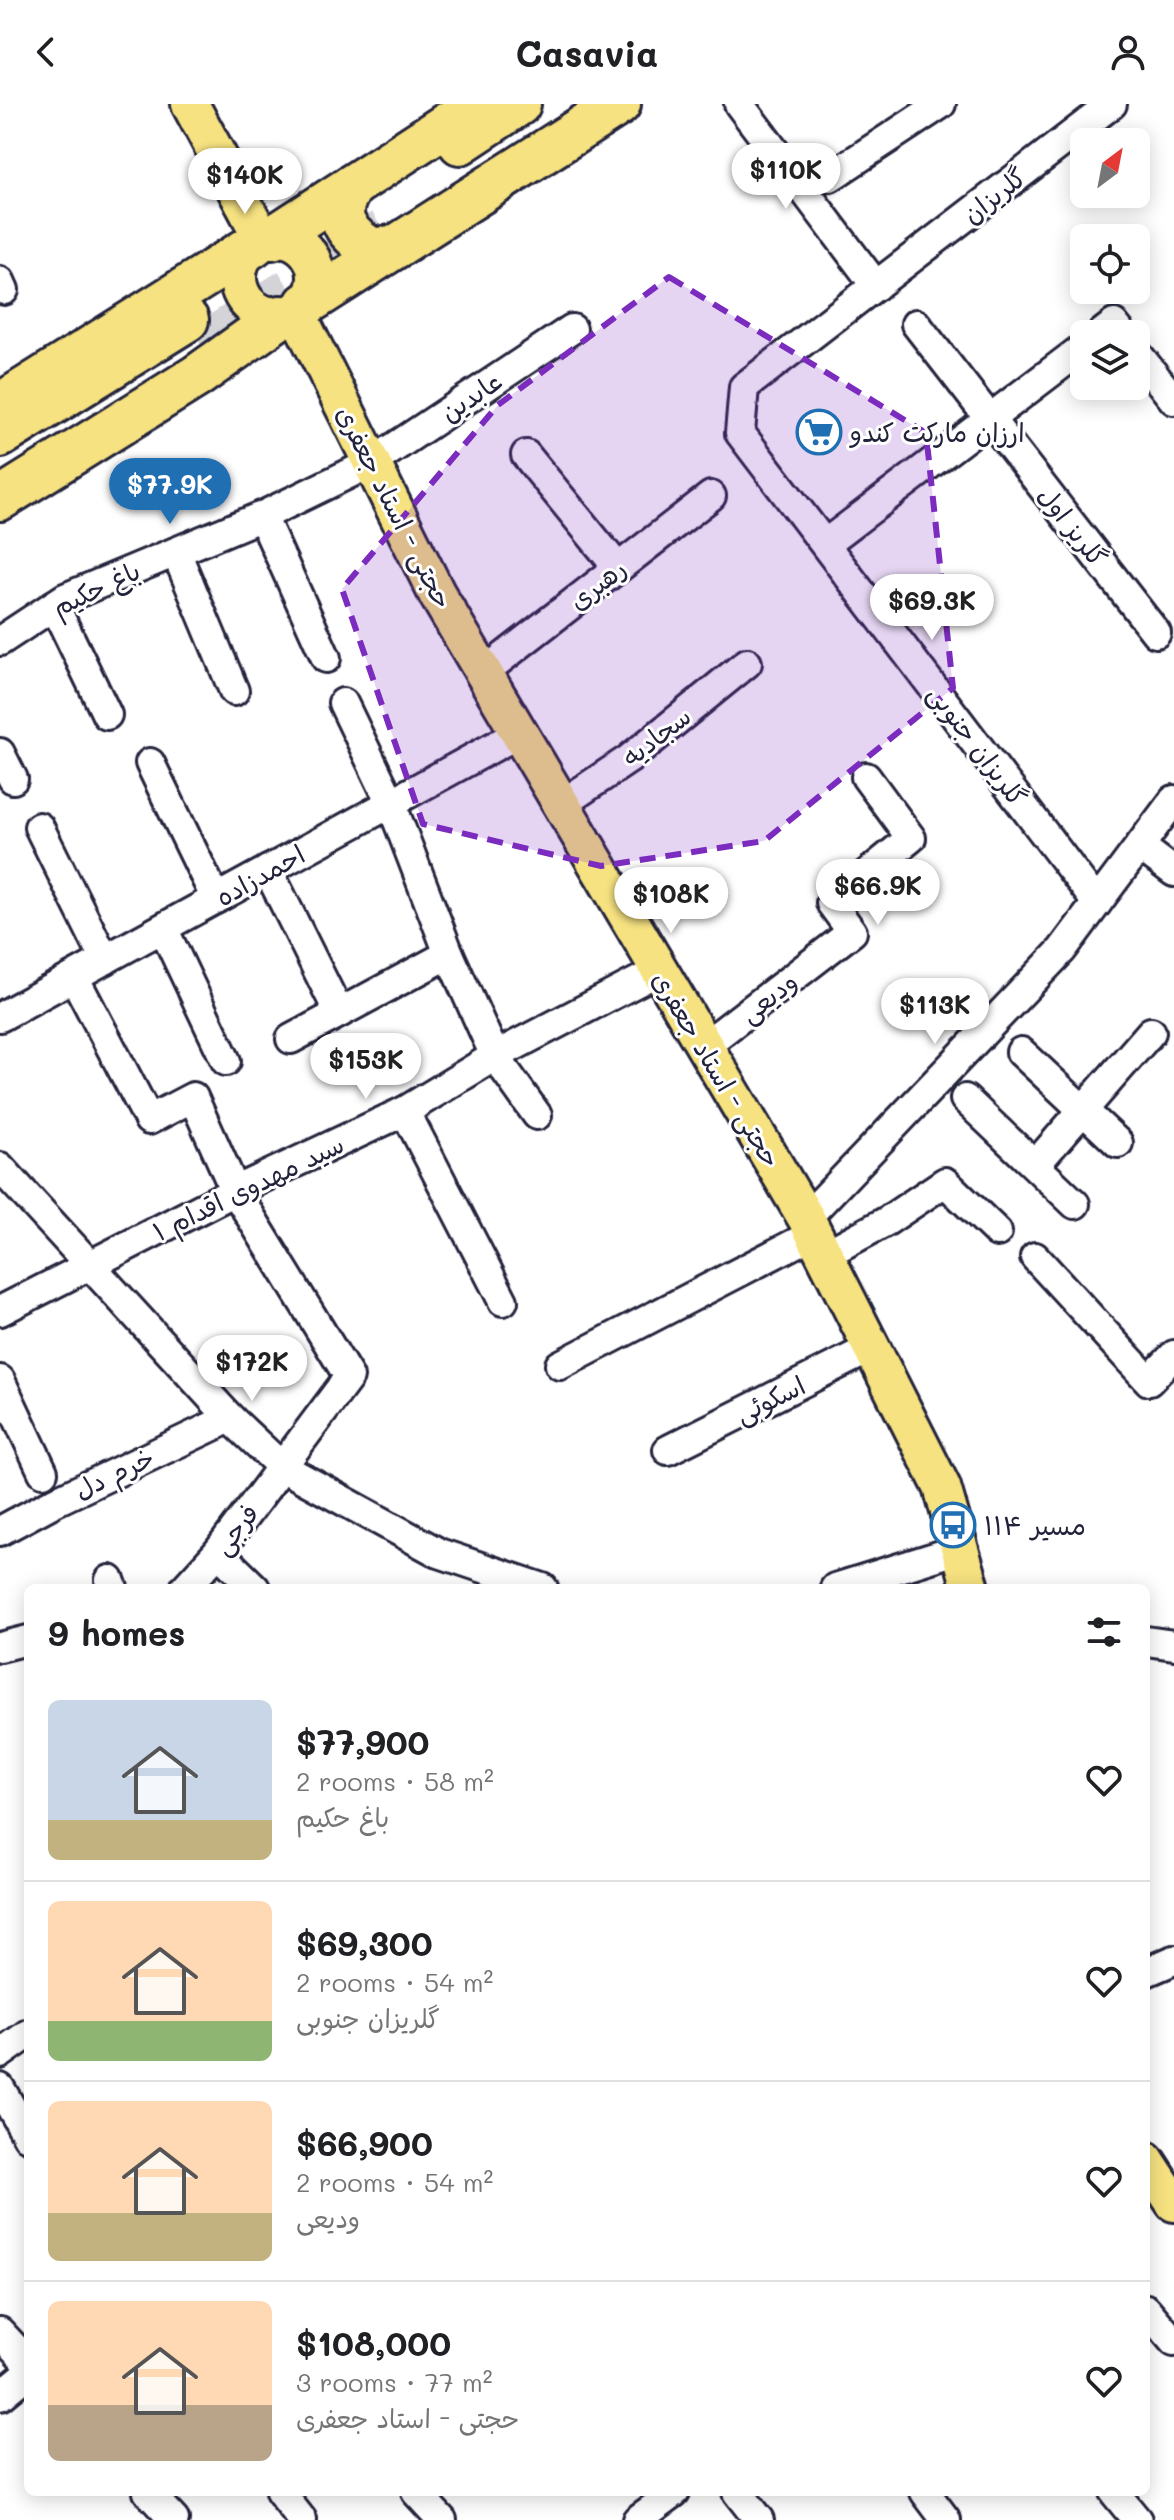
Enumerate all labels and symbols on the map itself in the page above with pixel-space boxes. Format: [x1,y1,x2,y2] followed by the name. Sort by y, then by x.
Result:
[1070,128,1150,208] north arrow
[730,143,842,211] pin: $110K
[189,148,301,216] pin: $140K
[955,159,1033,231] street label: گلریزان
[434,363,508,429] street label: عابدین
[328,400,461,615] street label: حجتی - استاد جعفری
[795,408,843,456] supermarket icon: ارزان مارکت کندو
[849,415,1025,449] place label: ارزان مارکت کندو
[105,458,235,526] pin: $77.9K
[1031,479,1115,573] street label: گلریز اول
[561,551,633,617] street label: رهبری
[47,553,147,627] street label: باغ حکیم
[867,574,997,642] pin: $69.3K
[920,677,1035,813] street label: گلریزان جنوبی
[615,699,697,773] street label: سجادیه
[209,837,311,913] street label: احمدزاده
[813,859,943,927] pin: $66.9K
[615,867,727,935] pin: $108K
[732,964,804,1031] street label: ودیعی
[644,965,789,1174] street label: حجتی - استاد جعفری
[879,978,991,1046] pin: $113K
[310,1033,422,1101] pin: $153K
[147,1126,351,1252] street label: سید مهدوی اقدام ۱
[196,1335,308,1403] pin: $172K
[729,1368,811,1431] street label: اسکوئی
[69,1440,161,1510] street label: خرم دل
[204,1497,266,1562] street label: فرجی
[929,1501,977,1549] bus stop icon: مسیر ۱۱۴
[984,1508,1086,1542] place label: مسیر ۱۱۴

